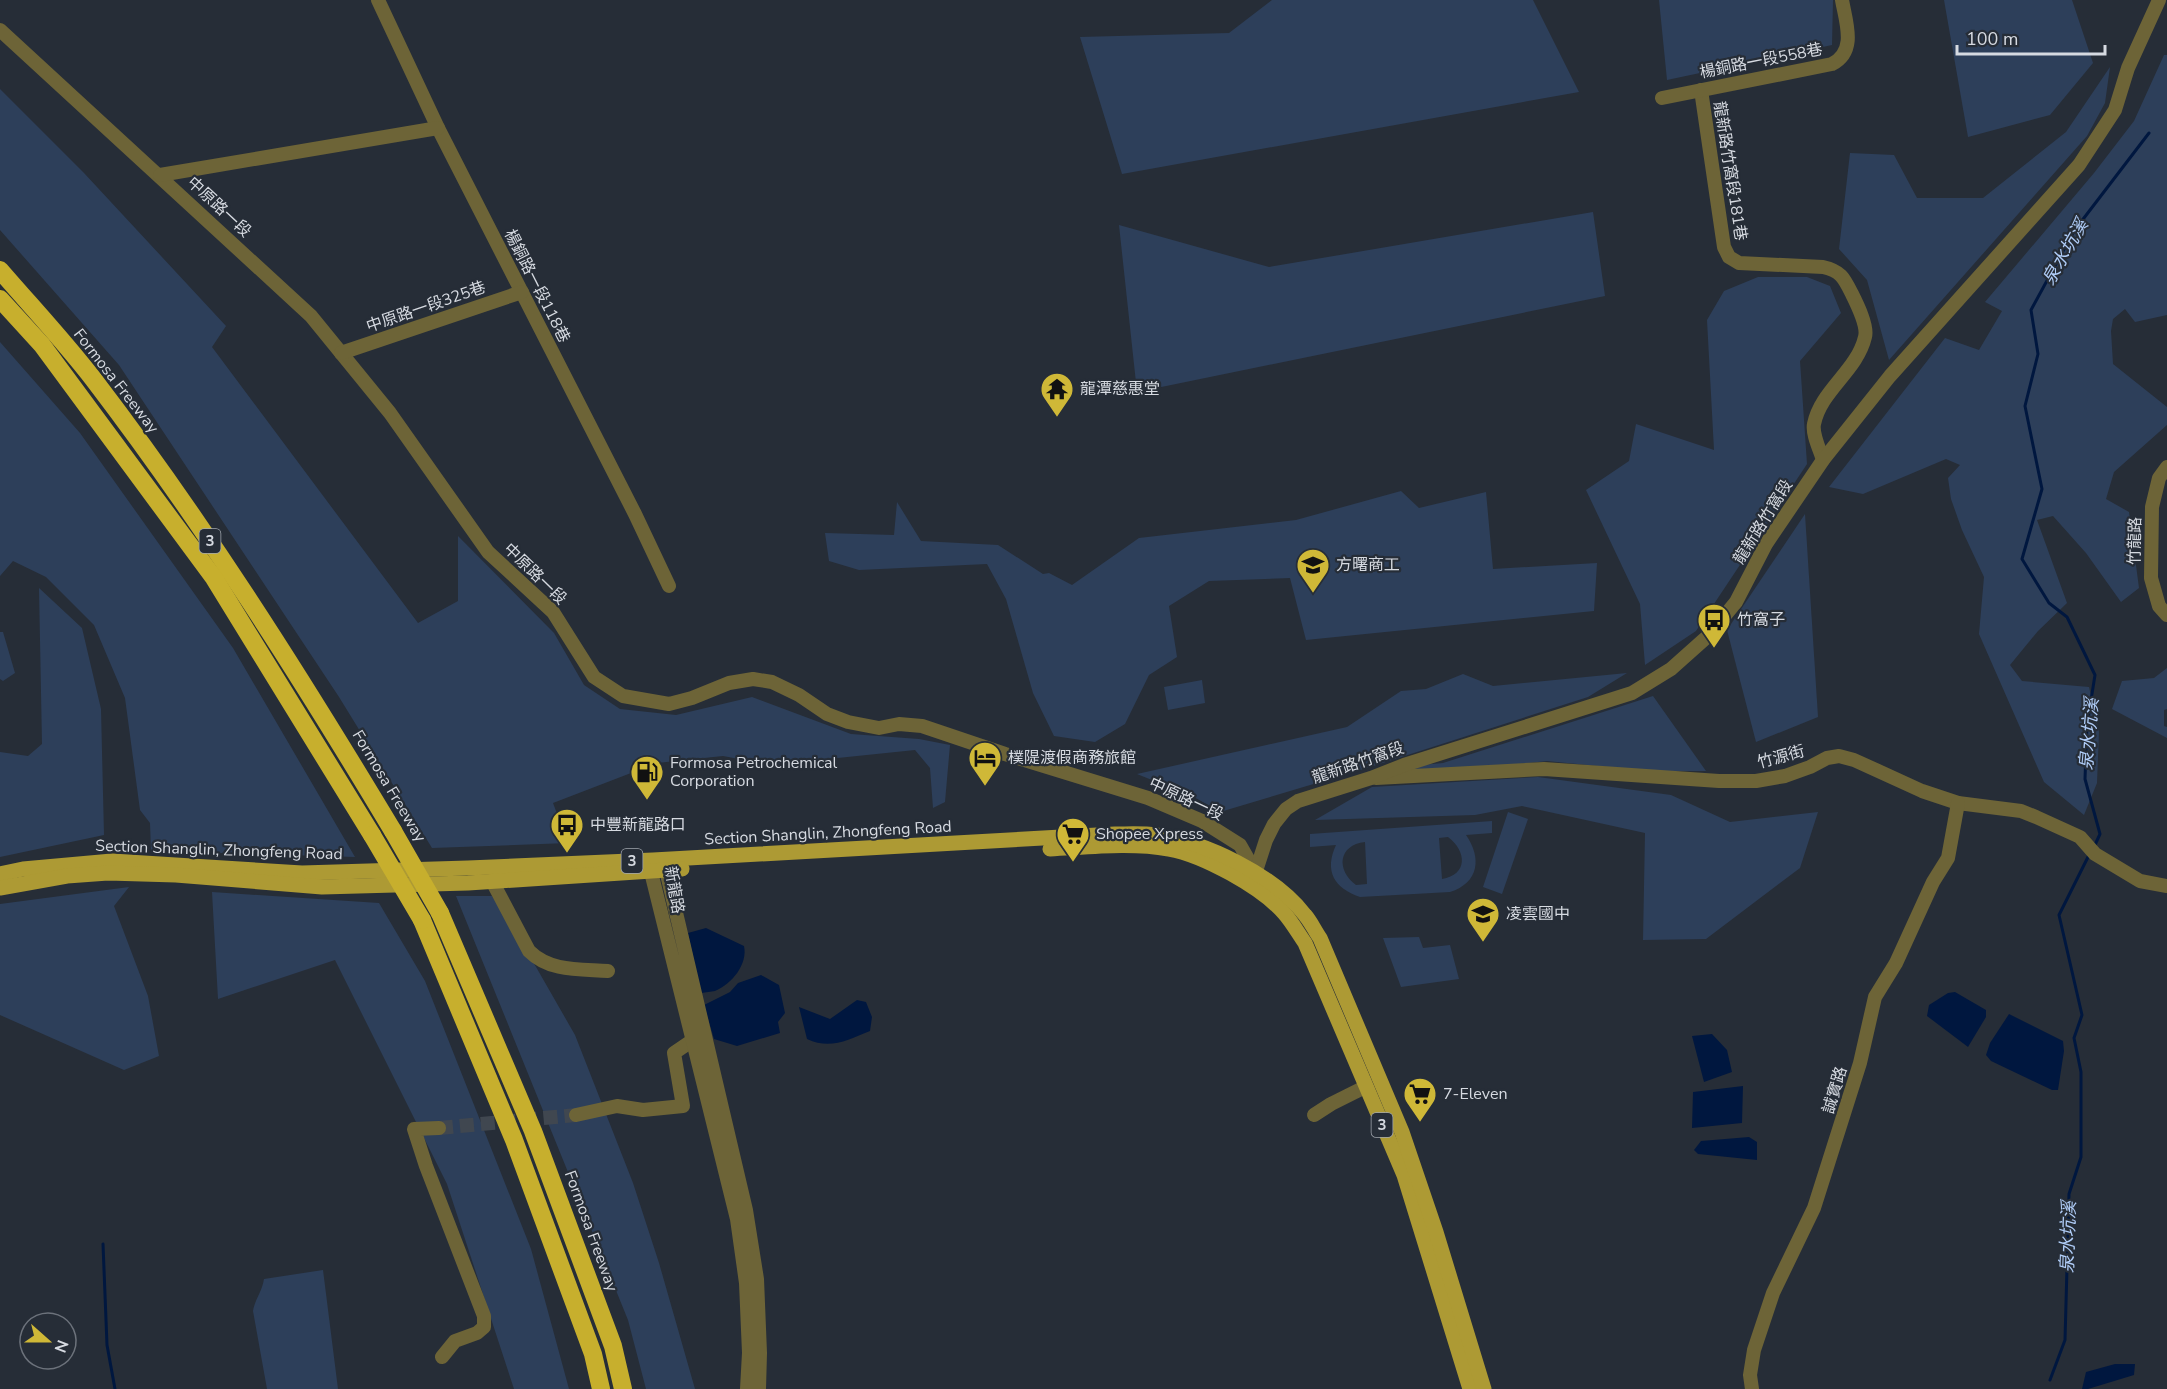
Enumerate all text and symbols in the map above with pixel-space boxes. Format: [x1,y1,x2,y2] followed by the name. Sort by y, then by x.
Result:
[1957,18,2106,56] scale bar
[1966,27,2018,51] text: 100 m
[1698,38,1824,84] street label: 楊銅路一段558巷
[1708,100,1752,242] street label: 龍新路竹窩段181巷
[182,172,256,242] street label: 中原路一段
[2037,212,2095,289] water label: 泉水坑溪
[499,225,575,347] street label: 楊銅路一段118巷
[363,276,489,338] street label: 中原路一段325巷
[68,324,164,438] street label: Formosa Freeway
[1039,371,1075,418] temple icon: 龍潭慈惠堂
[1080,378,1160,400] place label: 龍潭慈惠堂
[1728,475,1798,569] street label: 龍新路竹窩段
[2124,517,2146,565] street label: 竹龍路
[200,529,220,553] road number: 3
[499,538,571,610] street label: 中原路一段
[1295,547,1331,594] school or university icon: 方曙商工
[1336,554,1400,576] place label: 方曙商工
[1696,602,1732,649] bus stop icon: 竹窩子
[1737,609,1785,631] place label: 竹窩子
[2074,694,2104,771] water label: 泉水坑溪
[347,726,432,847] street label: Formosa Freeway
[1309,737,1407,789] street label: 龍新路竹窩段
[967,740,1003,787] hotel icon: 樸隄渡假商務旅館
[1755,740,1807,774] street label: 竹源街
[1008,747,1136,769] place label: 樸隄渡假商務旅館
[670,752,838,792] place label: Formosa Petrochemical Corporation
[629,754,665,801] fuel station icon: Formosa Petrochemical Corporation
[1145,772,1227,826] street label: 中原路一段
[549,807,585,854] bus stop icon: 中豐新龍路口
[590,814,686,836] place label: 中豐新龍路口
[704,816,952,850] street label: Section Shanglin, Zhongfeng Road
[1055,816,1091,863] supermarket icon: Shopee Xpress
[1096,823,1204,845] place label: Shopee Xpress
[95,835,343,865] street label: Section Shanglin, Zhongfeng Road
[622,849,642,873] road number: 3
[659,864,689,916] street label: 新龍路
[1465,896,1501,943] school or university icon: 凌雲國中
[1506,903,1570,925] place label: 凌雲國中
[1817,1064,1853,1116] street label: 誠實路
[1402,1076,1438,1123] supermarket icon: 7-Eleven
[1443,1083,1508,1105] place label: 7-Eleven
[1372,1113,1392,1137] road number: 3
[559,1168,623,1295] street label: Formosa Freeway
[2055,1198,2081,1273] water label: 泉水坑溪
[18,1311,78,1371] north arrow
[49,1336,73,1356] text: N

